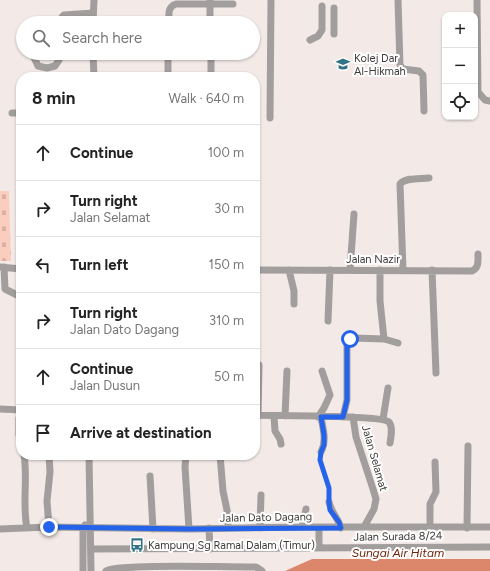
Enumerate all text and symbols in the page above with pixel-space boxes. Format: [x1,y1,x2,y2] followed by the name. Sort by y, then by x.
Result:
[442,12,478,120] map controls
[442,12,478,48] button: +
[16,16,260,60] search box
[30,27,52,49] icon: search
[62,29,142,47] text: Search here
[442,48,478,84] button: −
[354,52,406,78] place label: Kolej Dar Al-Hikmah
[335,56,351,72] school or university icon: Kolej Dar Al-Hikmah
[442,84,478,120] button: locate
[32,88,75,108] text: 8 min
[168,91,244,106] text: Walk · 640 m
[32,142,54,164] icon: ahead
[70,144,133,162] text: Continue
[208,145,244,160] text: 100 m
[70,192,138,210] text: Turn right
[32,198,54,220] icon: right
[214,201,244,216] text: 30 m
[70,210,150,225] text: Jalan Selamat
[346,253,400,266] street label: Jalan Nazir
[32,254,54,276] icon: left
[70,256,128,274] text: Turn left
[209,257,244,272] text: 150 m
[70,304,138,322] text: Turn right
[32,310,54,332] icon: right
[209,313,244,328] text: 310 m
[70,322,179,337] text: Jalan Dato Dagang
[341,330,359,348] route start
[70,360,133,378] text: Continue
[32,366,54,388] icon: ahead
[214,369,244,384] text: 50 m
[70,378,140,393] text: Jalan Dusun
[32,422,54,444] icon: arrive
[70,424,211,442] text: Arrive at destination
[359,424,390,493] street label: Jalan Selamat
[220,510,312,525] street label: Jalan Dato Dagang
[40,518,58,536] route end
[353,529,443,544] street label: Jalan Surada 8/24
[129,537,145,553] bus stop icon: Kampung Sg Ramal Dalam (Timur)
[148,539,315,552] place label: Kampung Sg Ramal Dalam (Timur)
[352,546,444,560] water label: Sungai Air Hitam

